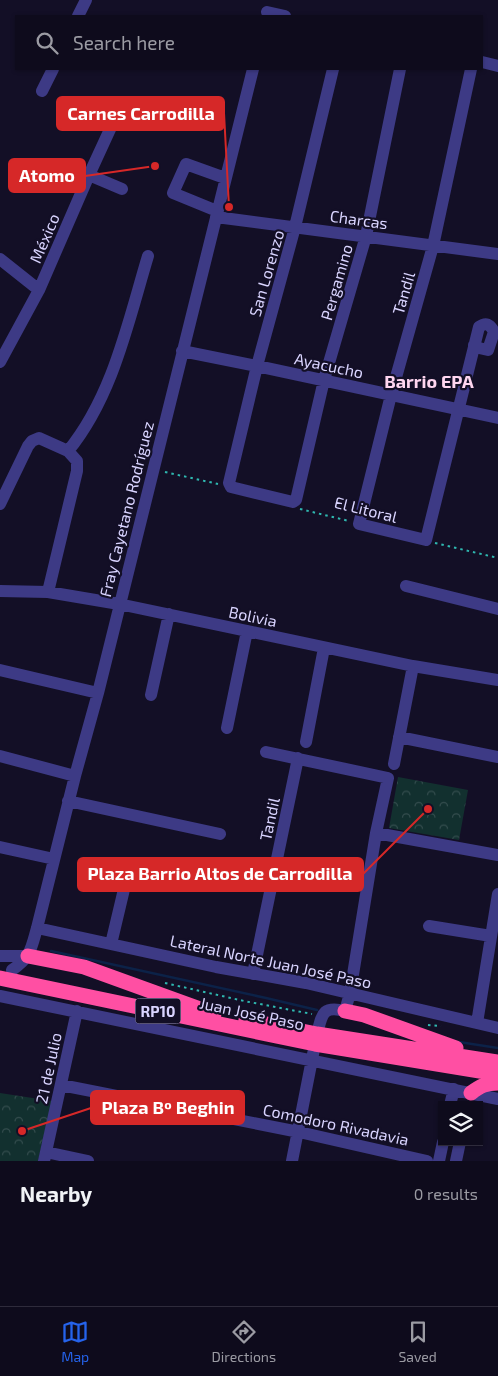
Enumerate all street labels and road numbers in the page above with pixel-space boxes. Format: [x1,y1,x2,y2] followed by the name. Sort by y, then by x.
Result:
[329,206,389,232] street label: Charcas
[25,210,63,266] street label: México
[245,227,287,319] street label: San Lorenzo
[316,242,356,322] street label: Pergamino
[388,269,418,317] street label: Tandil
[293,348,365,382] street label: Ayacucho
[95,419,157,599] street label: Fray Cayetano Rodríguez
[333,492,400,526] street label: El Litoral
[227,602,279,630] street label: Bolivia
[255,795,283,842] street label: Tandil
[168,930,374,992] street label: Lateral Norte Juan José Paso
[198,993,306,1033] street label: Juan José Paso
[136,998,180,1024] road number: RP10
[31,1031,65,1105] street label: 21 de Julio
[261,1099,411,1149] street label: Comodoro Rivadavia

